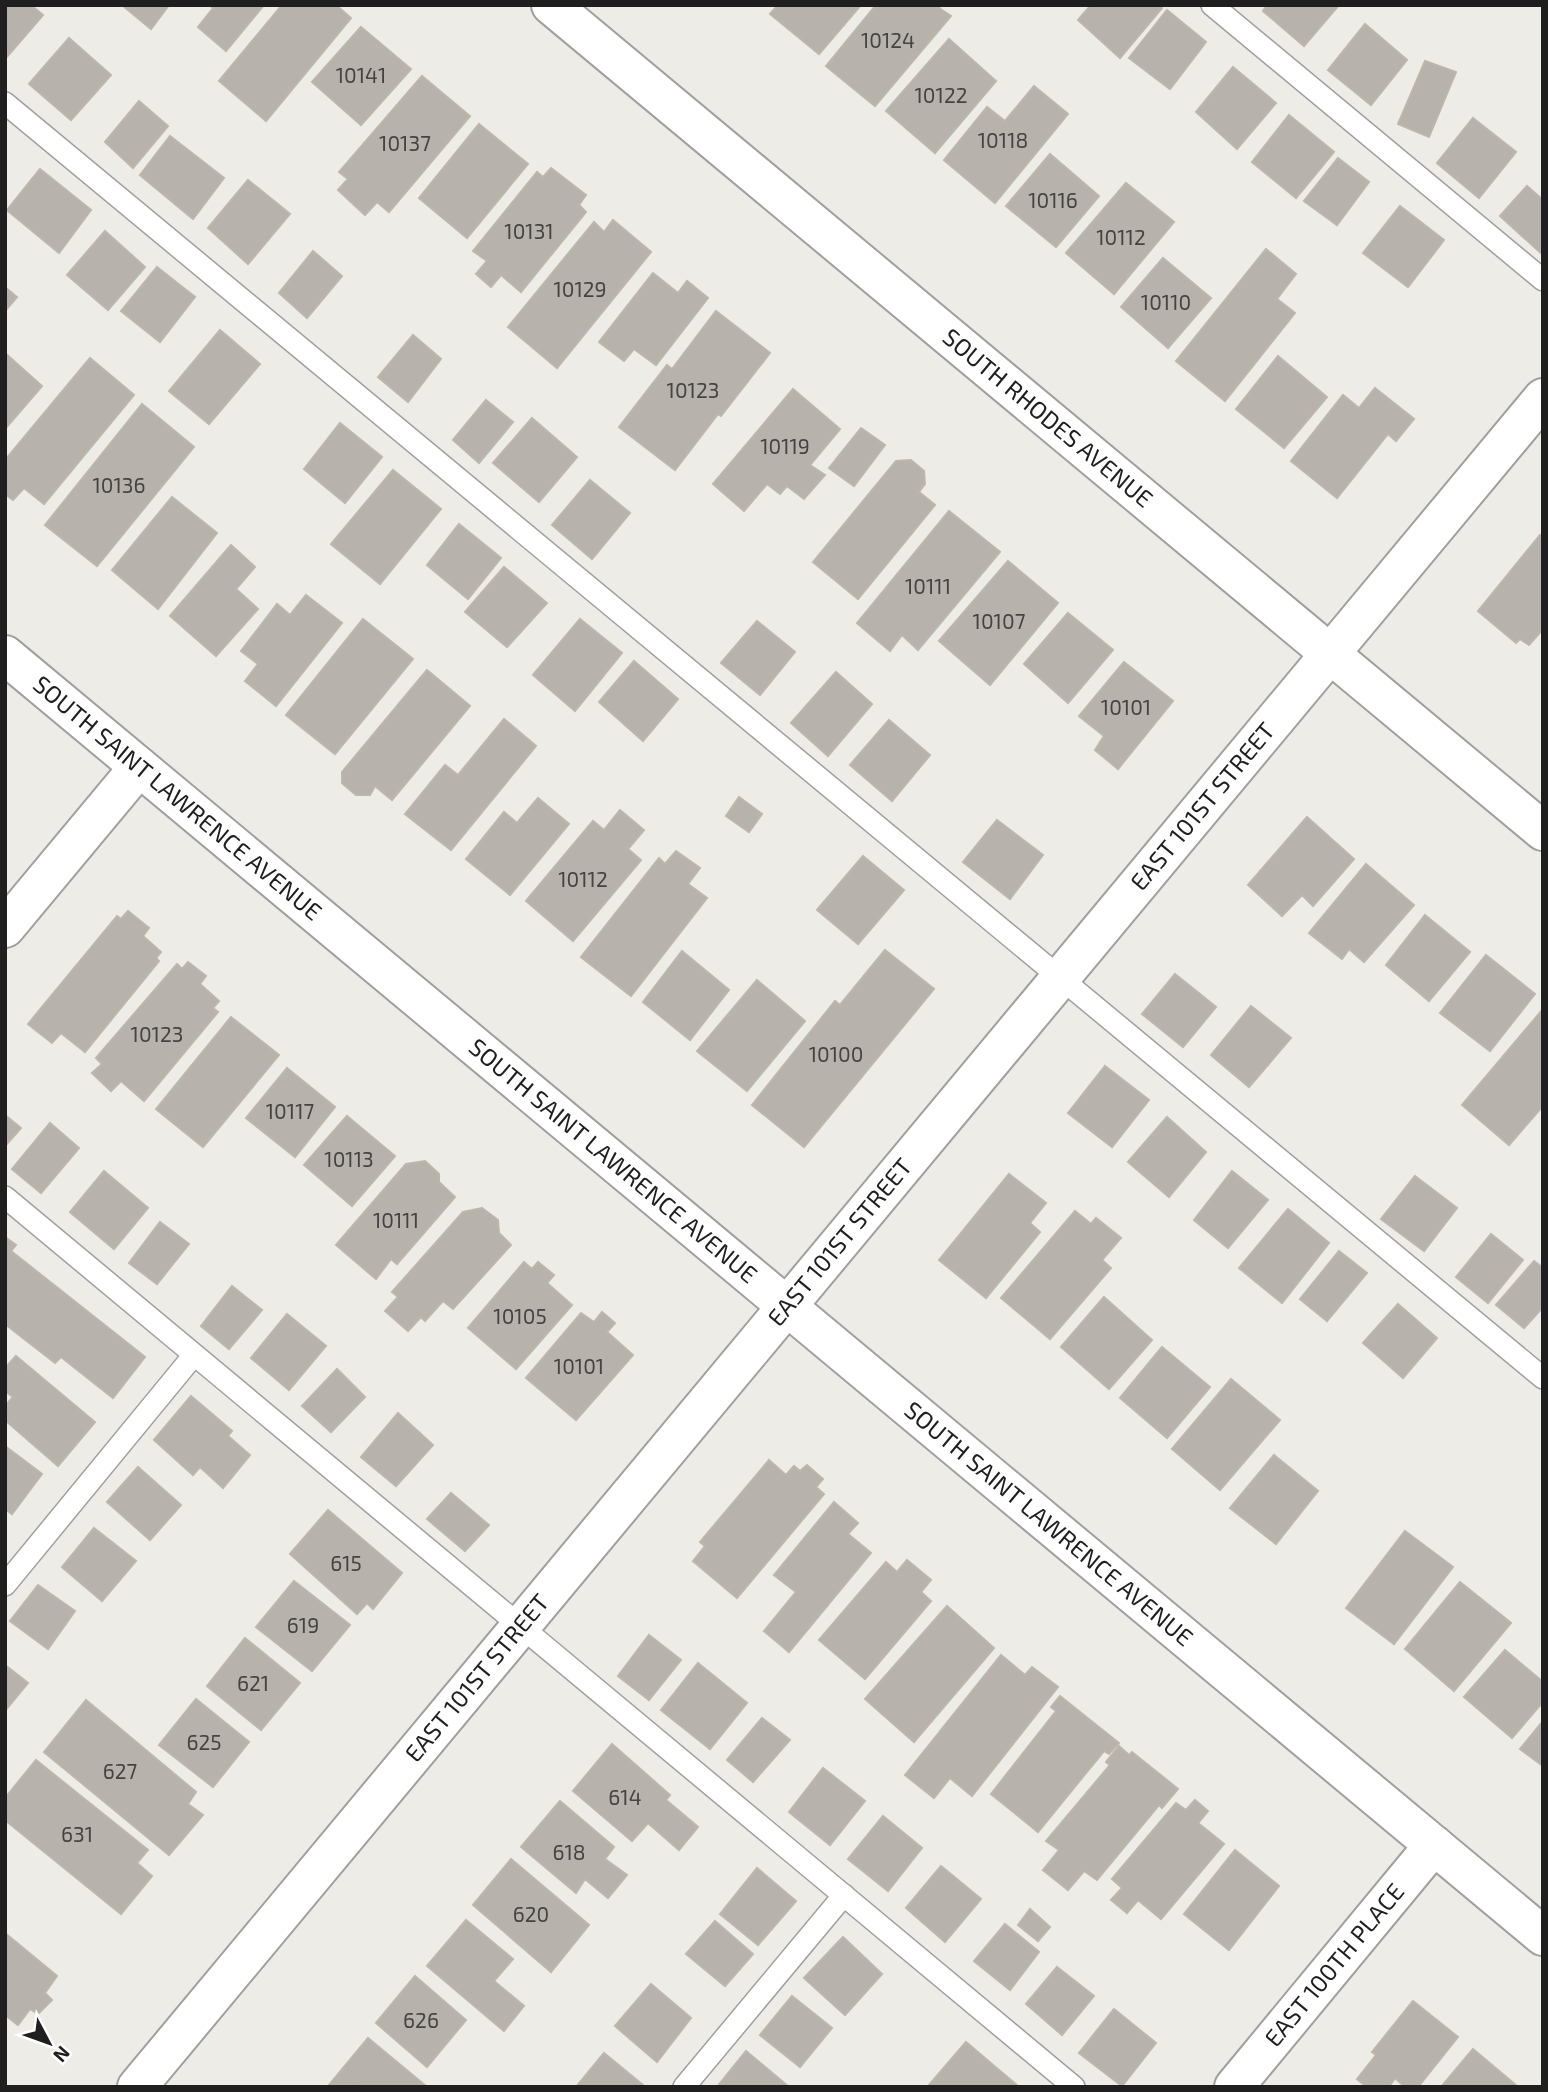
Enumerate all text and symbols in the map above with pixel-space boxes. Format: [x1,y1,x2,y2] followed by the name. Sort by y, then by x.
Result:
[861,27,915,52] house number: 10124
[336,62,386,87] house number: 10141
[915,82,967,107] house number: 10122
[978,127,1028,152] house number: 10118
[379,130,431,155] house number: 10137
[1028,187,1078,212] house number: 10116
[504,218,554,243] house number: 10131
[1096,224,1146,249] house number: 10112
[553,276,607,301] house number: 10129
[1141,289,1191,314] house number: 10110
[938,322,1159,513] street label: SOUTH RHODES AVENUE
[667,377,719,402] house number: 10123
[760,433,810,458] house number: 10119
[92,472,146,497] house number: 10136
[905,573,951,598] house number: 10111
[973,608,1026,633] house number: 10107
[28,669,328,926] street label: SOUTH SAINT LAWRENCE AVENUE
[1101,694,1151,719] house number: 10101
[1124,716,1280,895] street label: EAST 101ST STREET
[558,866,608,891] house number: 10112
[131,1021,183,1046] house number: 10123
[464,1032,764,1288] street label: SOUTH SAINT LAWRENCE AVENUE
[809,1041,863,1066] house number: 10100
[266,1098,314,1123] house number: 10117
[324,1146,374,1171] house number: 10113
[761,1152,917,1331] street label: EAST 101ST STREET
[373,1207,419,1232] house number: 10111
[493,1303,547,1328] house number: 10105
[554,1353,604,1378] house number: 10101
[899,1395,1200,1651] street label: SOUTH SAINT LAWRENCE AVENUE
[330,1550,362,1575] house number: 615
[398,1587,554,1767] street label: EAST 101ST STREET
[287,1612,319,1637] house number: 619
[237,1670,269,1695] house number: 621
[186,1729,222,1754] house number: 625
[103,1758,138,1783] house number: 627
[608,1784,642,1809] house number: 614
[61,1821,93,1846] house number: 631
[552,1839,586,1864] house number: 618
[1258,1877,1409,2052] street label: EAST 100TH PLACE
[513,1901,549,1926] house number: 620
[403,2007,439,2032] house number: 626
[14,2008,84,2078] north arrow
[49,2042,75,2067] text: N

